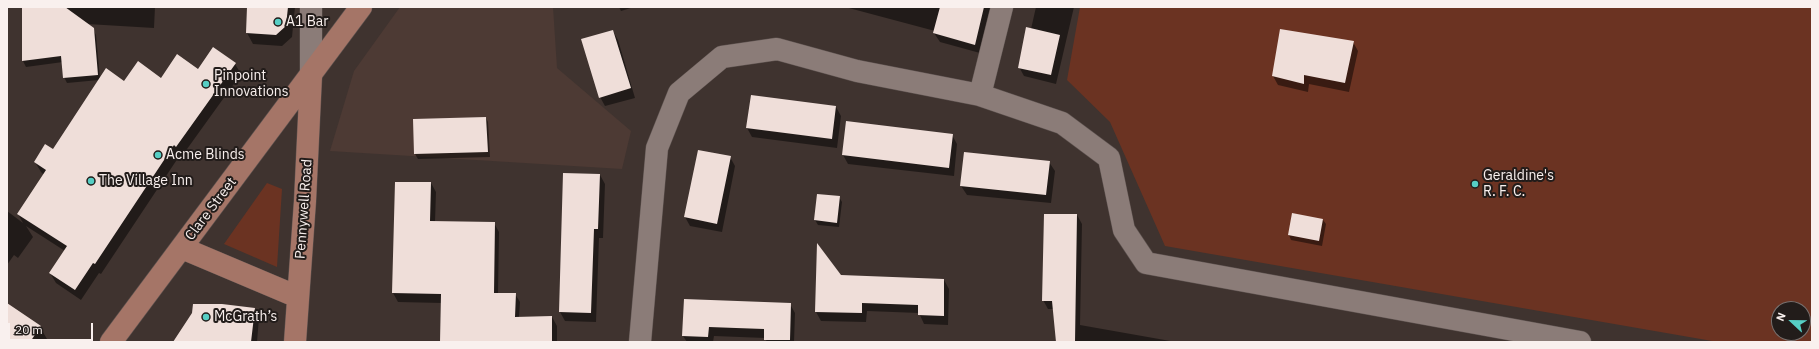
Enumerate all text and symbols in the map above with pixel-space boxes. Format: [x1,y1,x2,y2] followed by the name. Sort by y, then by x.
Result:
[286,14,328,30] place label: A1 Bar
[273,17,283,27] marker: A1 Bar
[214,68,288,100] place label: Pinpoint Innovations
[201,79,211,89] marker: Pinpoint Innovations
[166,147,245,163] place label: Acme Blinds
[153,150,163,160] marker: Acme Blinds
[292,158,316,260] street label: Pennywell Road
[1483,168,1554,200] place label: Geraldine's R. F. C.
[99,173,193,189] place label: The Village Inn
[182,174,240,244] street label: Clare Street
[86,176,96,186] marker: The Village Inn
[1470,179,1480,189] marker: Geraldine's R. F. C.
[1771,301,1811,341] north arrow
[214,309,277,325] place label: McGrath’s
[1773,311,1789,323] text: N
[201,312,211,322] marker: McGrath’s
[10,315,95,341] scale bar
[15,322,43,337] text: 20 m

